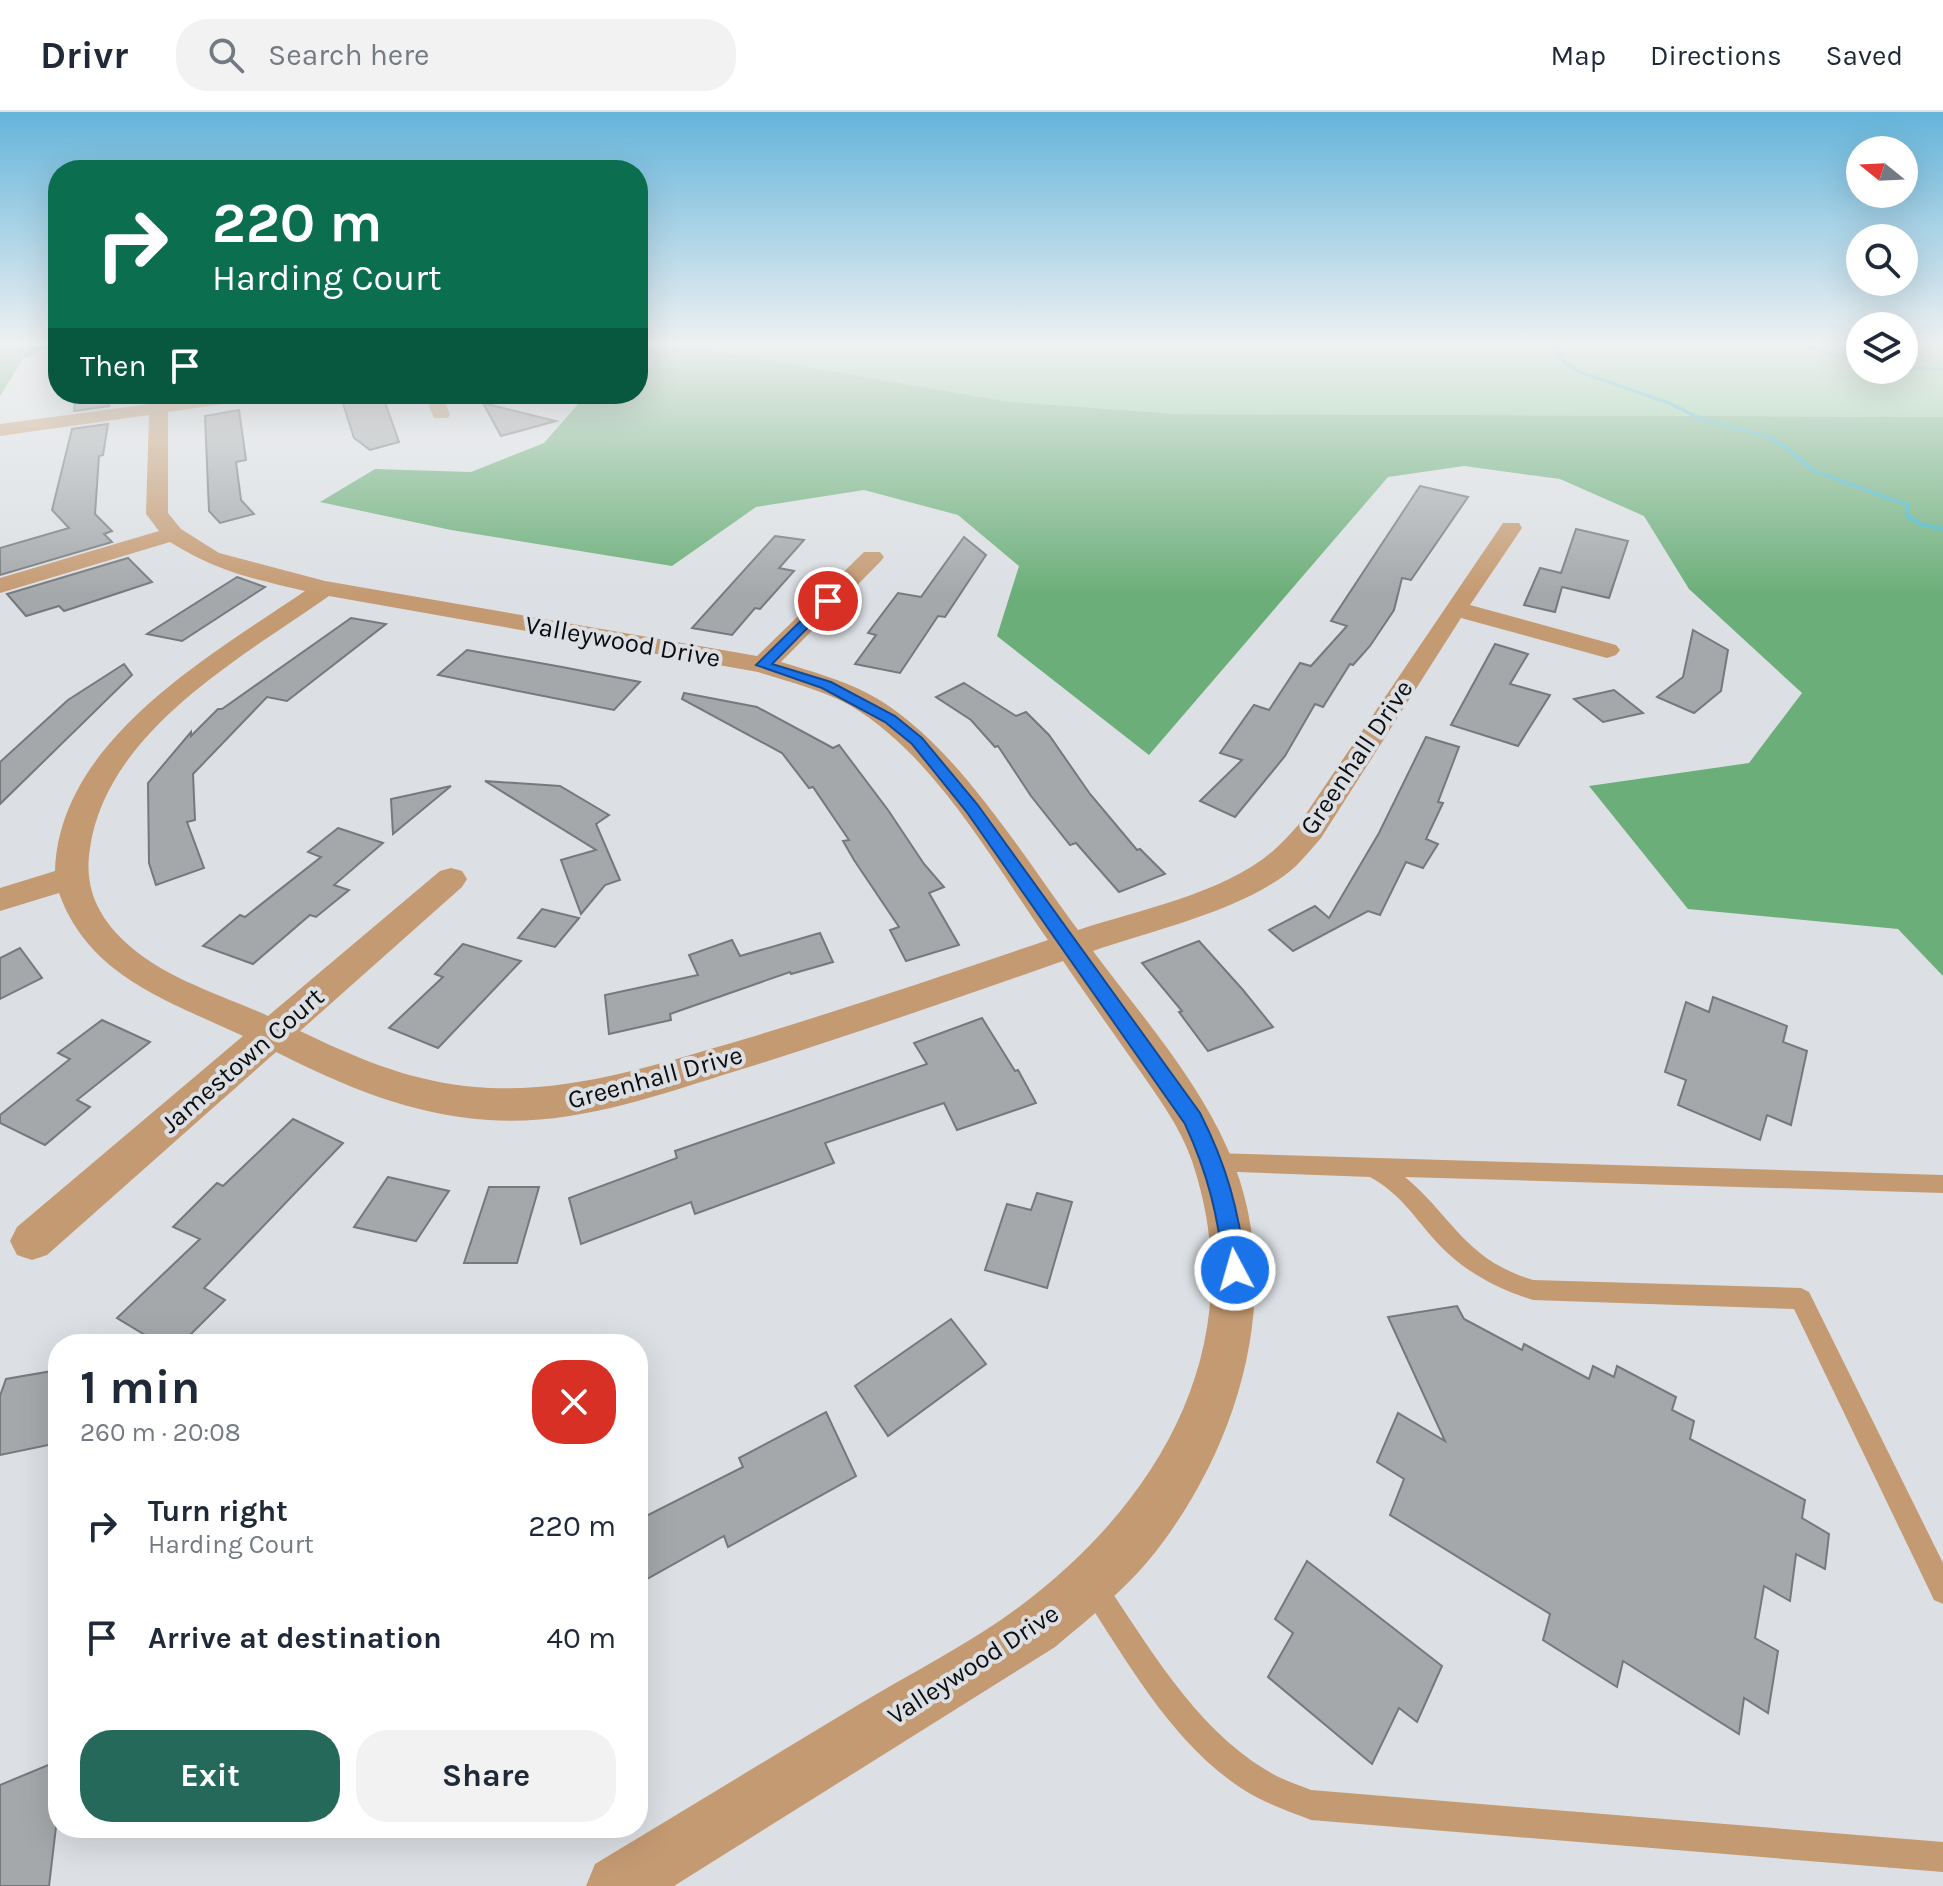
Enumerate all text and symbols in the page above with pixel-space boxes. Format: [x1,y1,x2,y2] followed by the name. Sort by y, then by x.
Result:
[176,19,736,91] search box
[40,33,128,78] text: Drivr
[204,33,248,77] icon: search
[268,37,429,73] text: Search here
[1551,39,1606,72] text: Map
[1650,39,1782,72] text: Directions
[1826,39,1903,72] text: Saved
[1846,136,1918,208] north arrow
[1846,136,1918,384] map controls
[212,190,383,255] text: 220 m
[80,192,184,296] icon: right
[1846,224,1918,296] button: search
[212,257,442,299] text: Harding Court
[1846,312,1918,384] button: layers
[163,344,207,388] icon: arrive
[80,348,147,384] text: Then
[794,567,862,635] pin
[806,579,850,623] icon: arrive
[523,609,723,674] street label: Valleywood Drive
[1293,674,1420,841] street label: Greenhall Drive
[154,981,330,1140] street label: Jamestown Court
[564,1039,746,1116] street label: Greenhall Drive
[1193,1228,1277,1312] position arrow
[80,1359,200,1415] text: 1 min
[532,1360,616,1444] button: close
[80,1417,241,1448] text: 260 m · 20:08
[148,1493,288,1529] text: Turn right
[80,1504,124,1548] icon: right
[528,1508,616,1544] text: 220 m
[148,1529,314,1560] text: Harding Court
[882,1598,1065,1731] street label: Valleywood Drive
[80,1616,124,1660] icon: arrive
[148,1620,442,1656] text: Arrive at destination
[546,1620,616,1656] text: 40 m
[80,1730,340,1822] button: Exit
[356,1730,616,1822] button: Share

